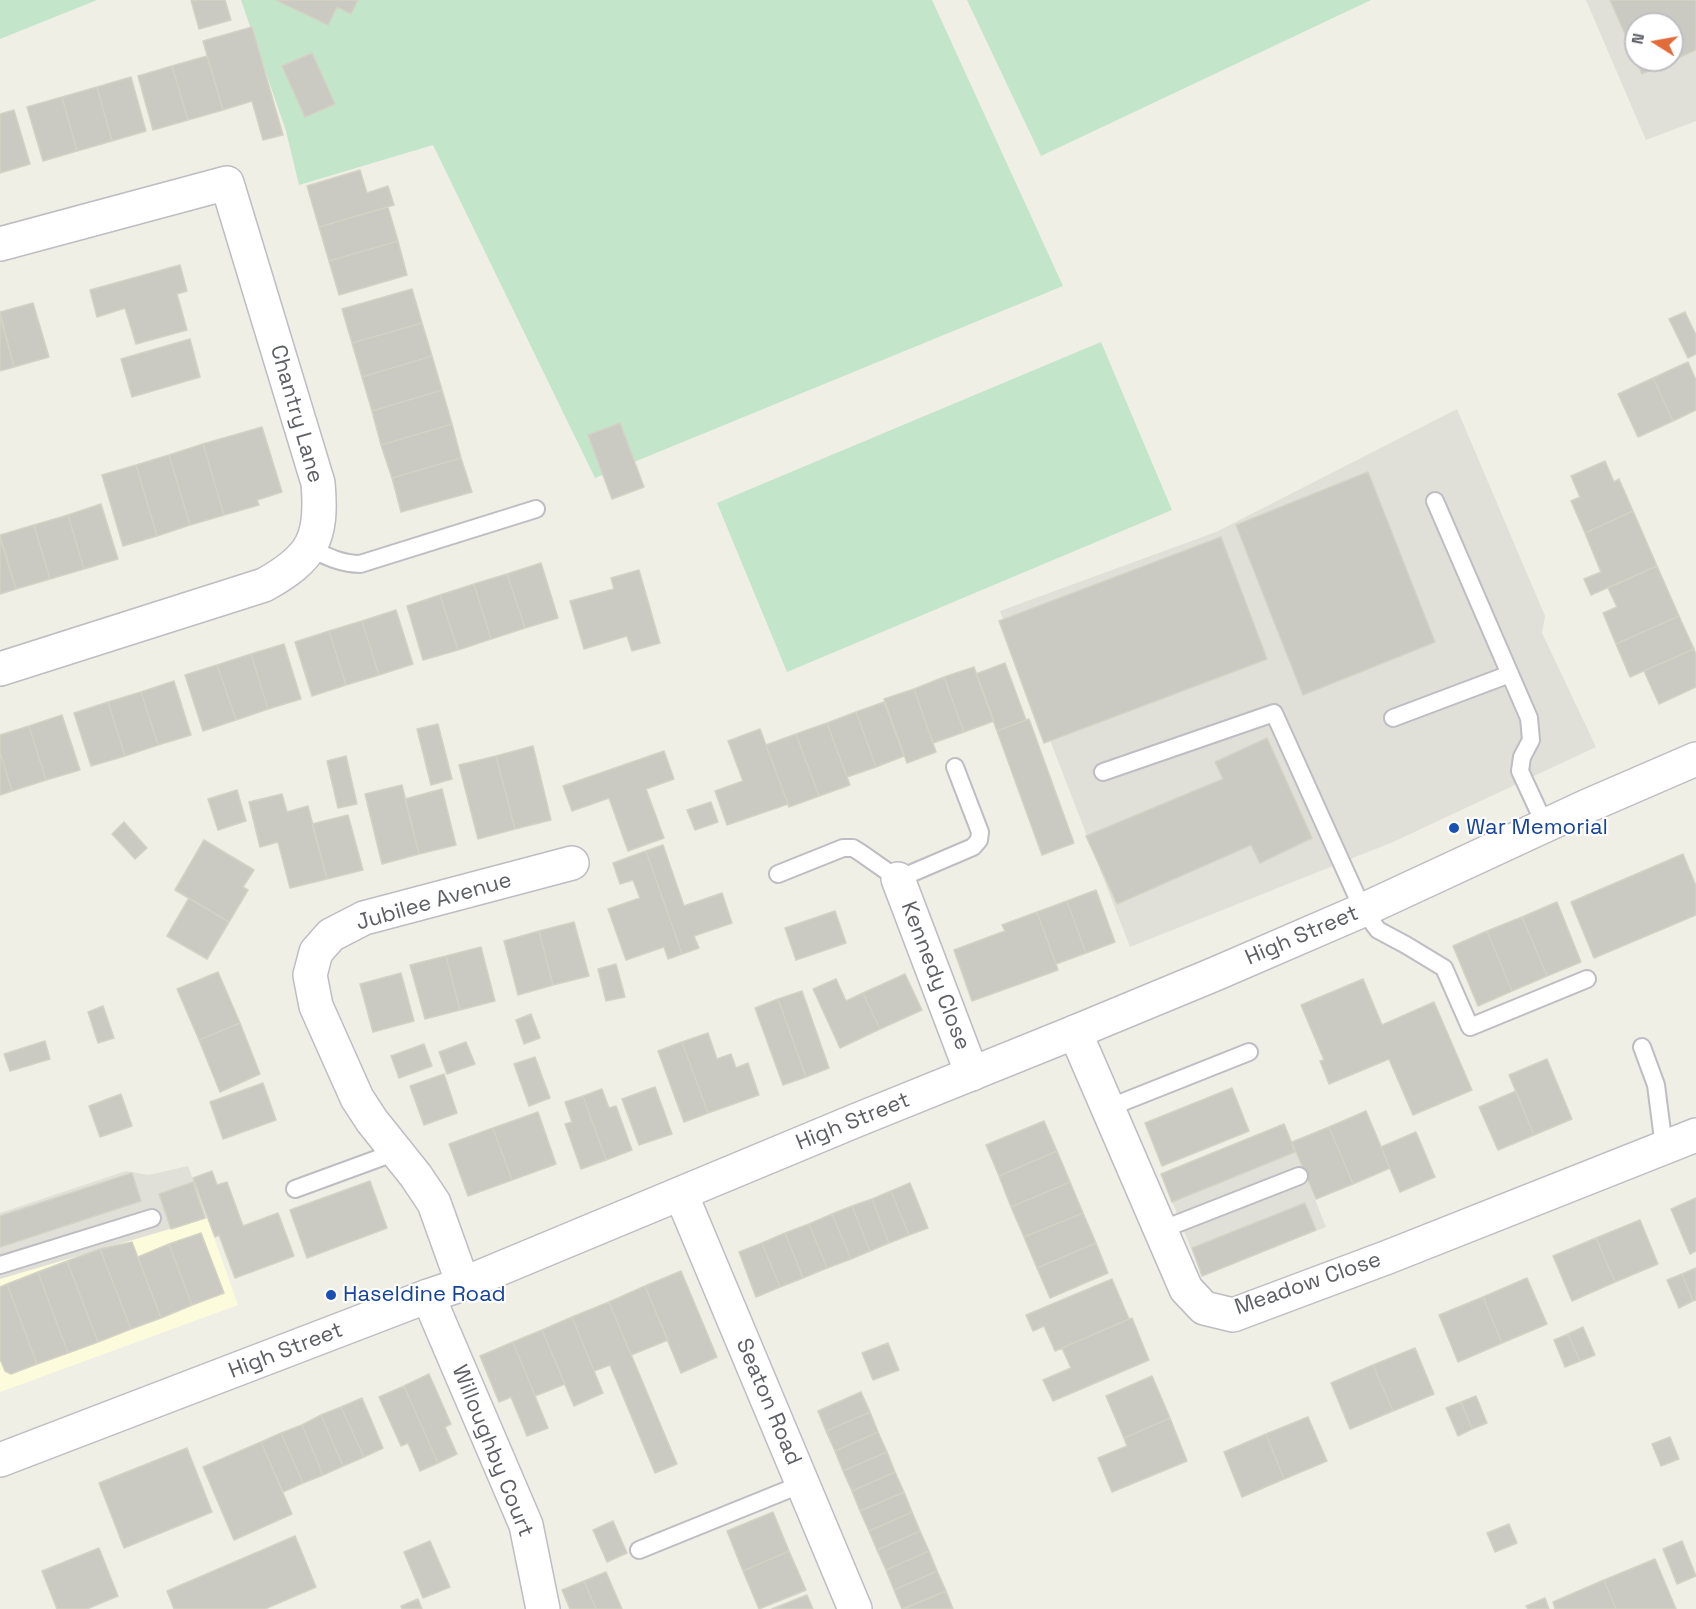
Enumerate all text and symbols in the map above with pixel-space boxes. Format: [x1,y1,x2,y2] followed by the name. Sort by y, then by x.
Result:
[1624,12,1684,72] north arrow
[1626,32,1649,46] text: N
[264,342,328,486] street label: Chantry Lane
[1466,815,1608,841] place label: War Memorial
[1447,821,1461,835] marker: War Memorial
[353,867,515,937] street label: Jubilee Avenue
[895,898,975,1054] street label: Kennedy Close
[1241,900,1363,972] street label: High Street
[792,1087,914,1157] street label: High Street
[1231,1247,1385,1321] street label: Meadow Close
[343,1282,506,1308] place label: Haseldine Road
[324,1288,338,1302] marker: Haseldine Road
[225,1317,347,1385] street label: High Street
[729,1335,807,1469] street label: Seaton Road
[445,1361,539,1541] street label: Willoughby Court

